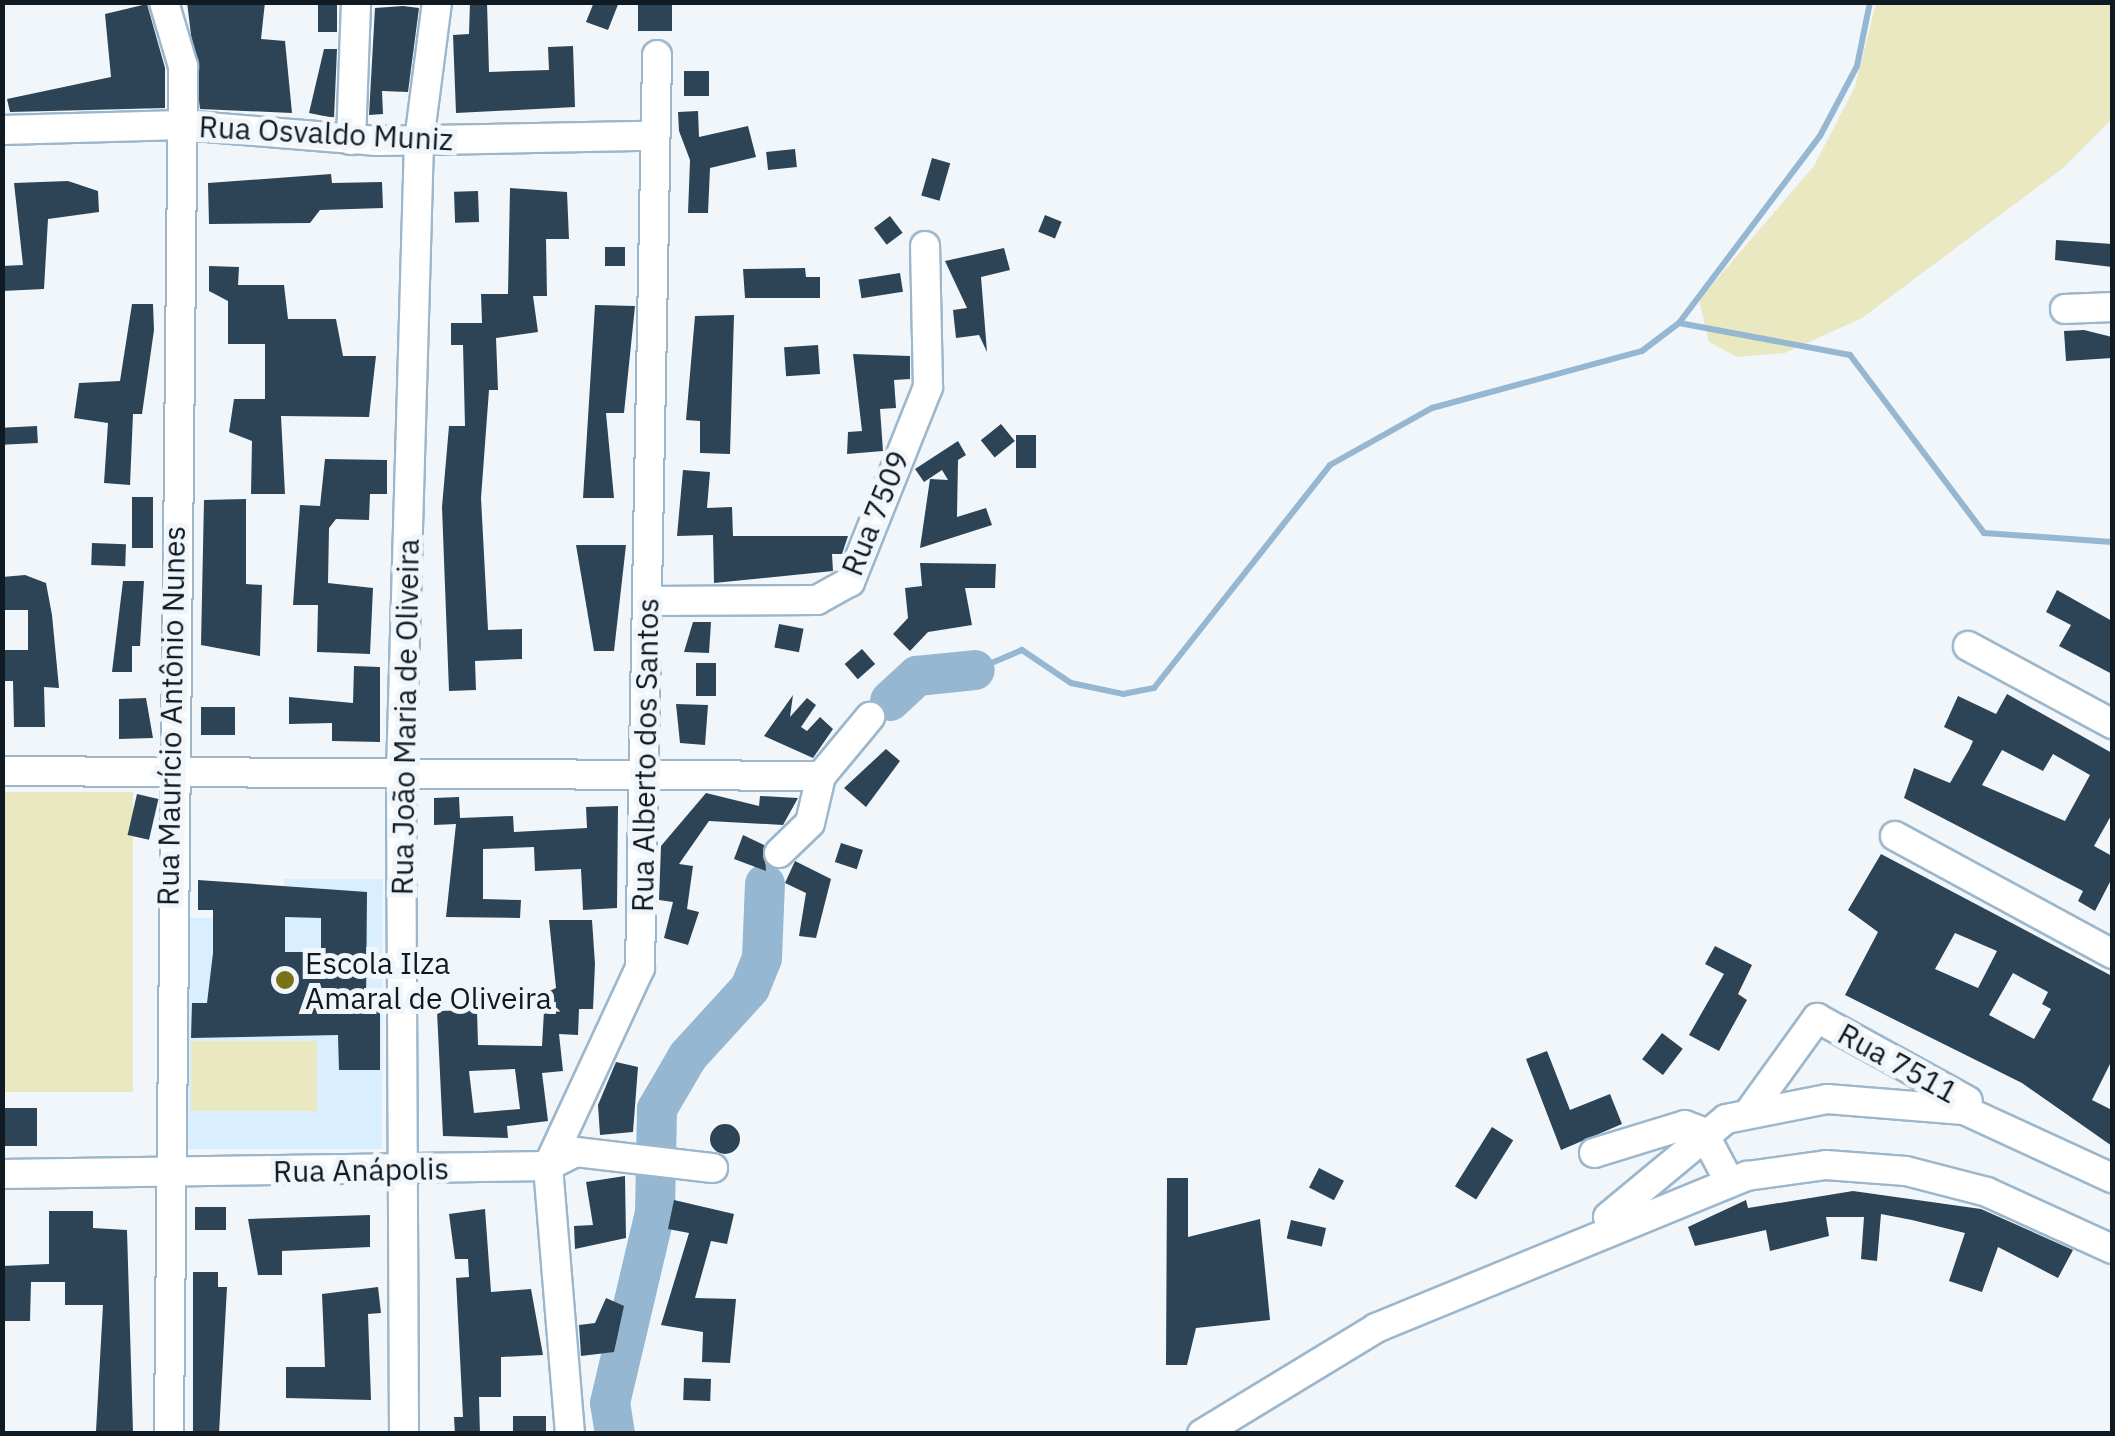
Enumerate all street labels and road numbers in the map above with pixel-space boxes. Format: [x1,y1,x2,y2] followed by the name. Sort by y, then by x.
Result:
[198,108,454,158] street label: Rua Osvaldo Muniz
[834,445,916,581] street label: Rua 7509
[150,526,192,906] street label: Rua Maurício Antônio Nunes
[384,538,426,896] street label: Rua João Maria de Oliveira
[624,598,666,912] street label: Rua Alberto dos Santos
[1832,1015,1964,1111] street label: Rua 7511
[273,1150,449,1190] street label: Rua Anápolis

